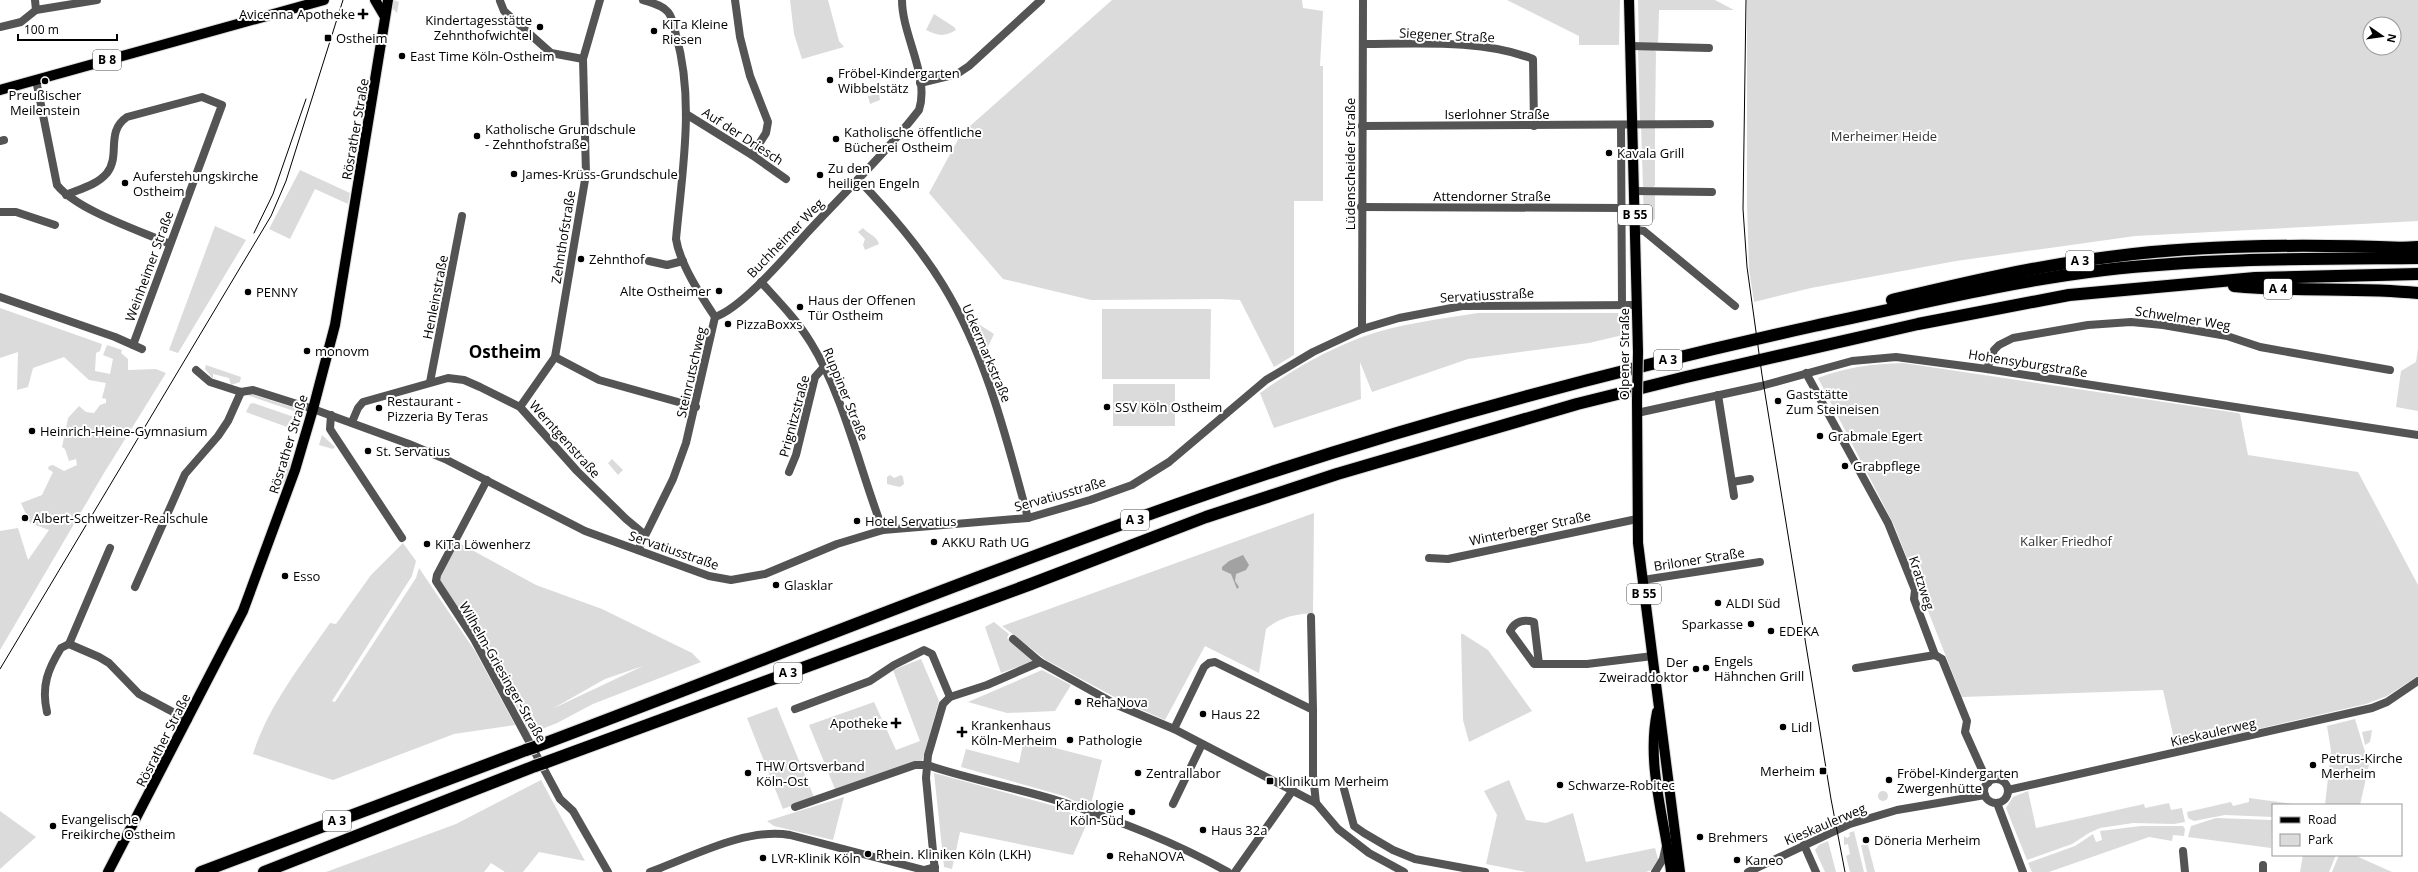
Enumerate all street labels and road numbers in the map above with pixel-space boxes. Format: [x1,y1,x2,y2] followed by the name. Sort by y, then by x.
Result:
[1399,24,1495,46] street label: Siegener Straße
[93,50,121,70] road number: B 8
[337,77,373,181] street label: Rösrather Straße
[1341,98,1359,230] street label: Lüdenscheider Straße
[699,103,787,169] street label: Auf der Driesch
[1444,105,1550,123] street label: Iserlohner Straße
[1433,187,1551,205] street label: Attendorner Straße
[547,189,579,285] street label: Zehnthofstraße
[743,195,827,281] street label: Buchheimer Weg
[1618,205,1652,225] road number: B 55
[121,208,177,324] street label: Weinheimer Straße
[2066,251,2094,271] road number: A 3
[418,253,452,341] street label: Henleinstraße
[2264,279,2292,299] road number: A 4
[1439,284,1535,306] street label: Servatiusstraße
[958,301,1016,405] street label: Uckermarkstraße
[2134,302,2232,334] street label: Schwelmer Weg
[1615,308,1633,400] street label: Olpener Straße
[672,325,710,419] street label: Steinrutschweg
[819,345,873,443] street label: Ruppiner Straße
[1967,345,2089,381] street label: Hohensyburgstraße
[1654,350,1682,370] road number: A 3
[774,373,814,459] street label: Prignitzstraße
[264,392,312,496] street label: Rösrather Straße
[525,396,605,482] street label: Werntgenstraße
[1012,472,1108,516] street label: Servatiusstraße
[1468,506,1592,550] street label: Winterberger Straße
[1121,510,1149,530] road number: A 3
[626,526,722,574] street label: Servatiusstraße
[1652,543,1746,575] street label: Briloner Straße
[1905,554,1939,612] street label: Kratzweg
[1627,584,1661,604] road number: B 55
[455,598,551,746] street label: Wilhelm-Griesinger-Straße
[774,663,802,683] road number: A 3
[132,690,194,790] street label: Rösrather Straße
[2169,713,2257,751] street label: Kieskaulerweg
[1781,799,1869,849] street label: Kieskaulerweg
[323,811,351,831] road number: A 3

